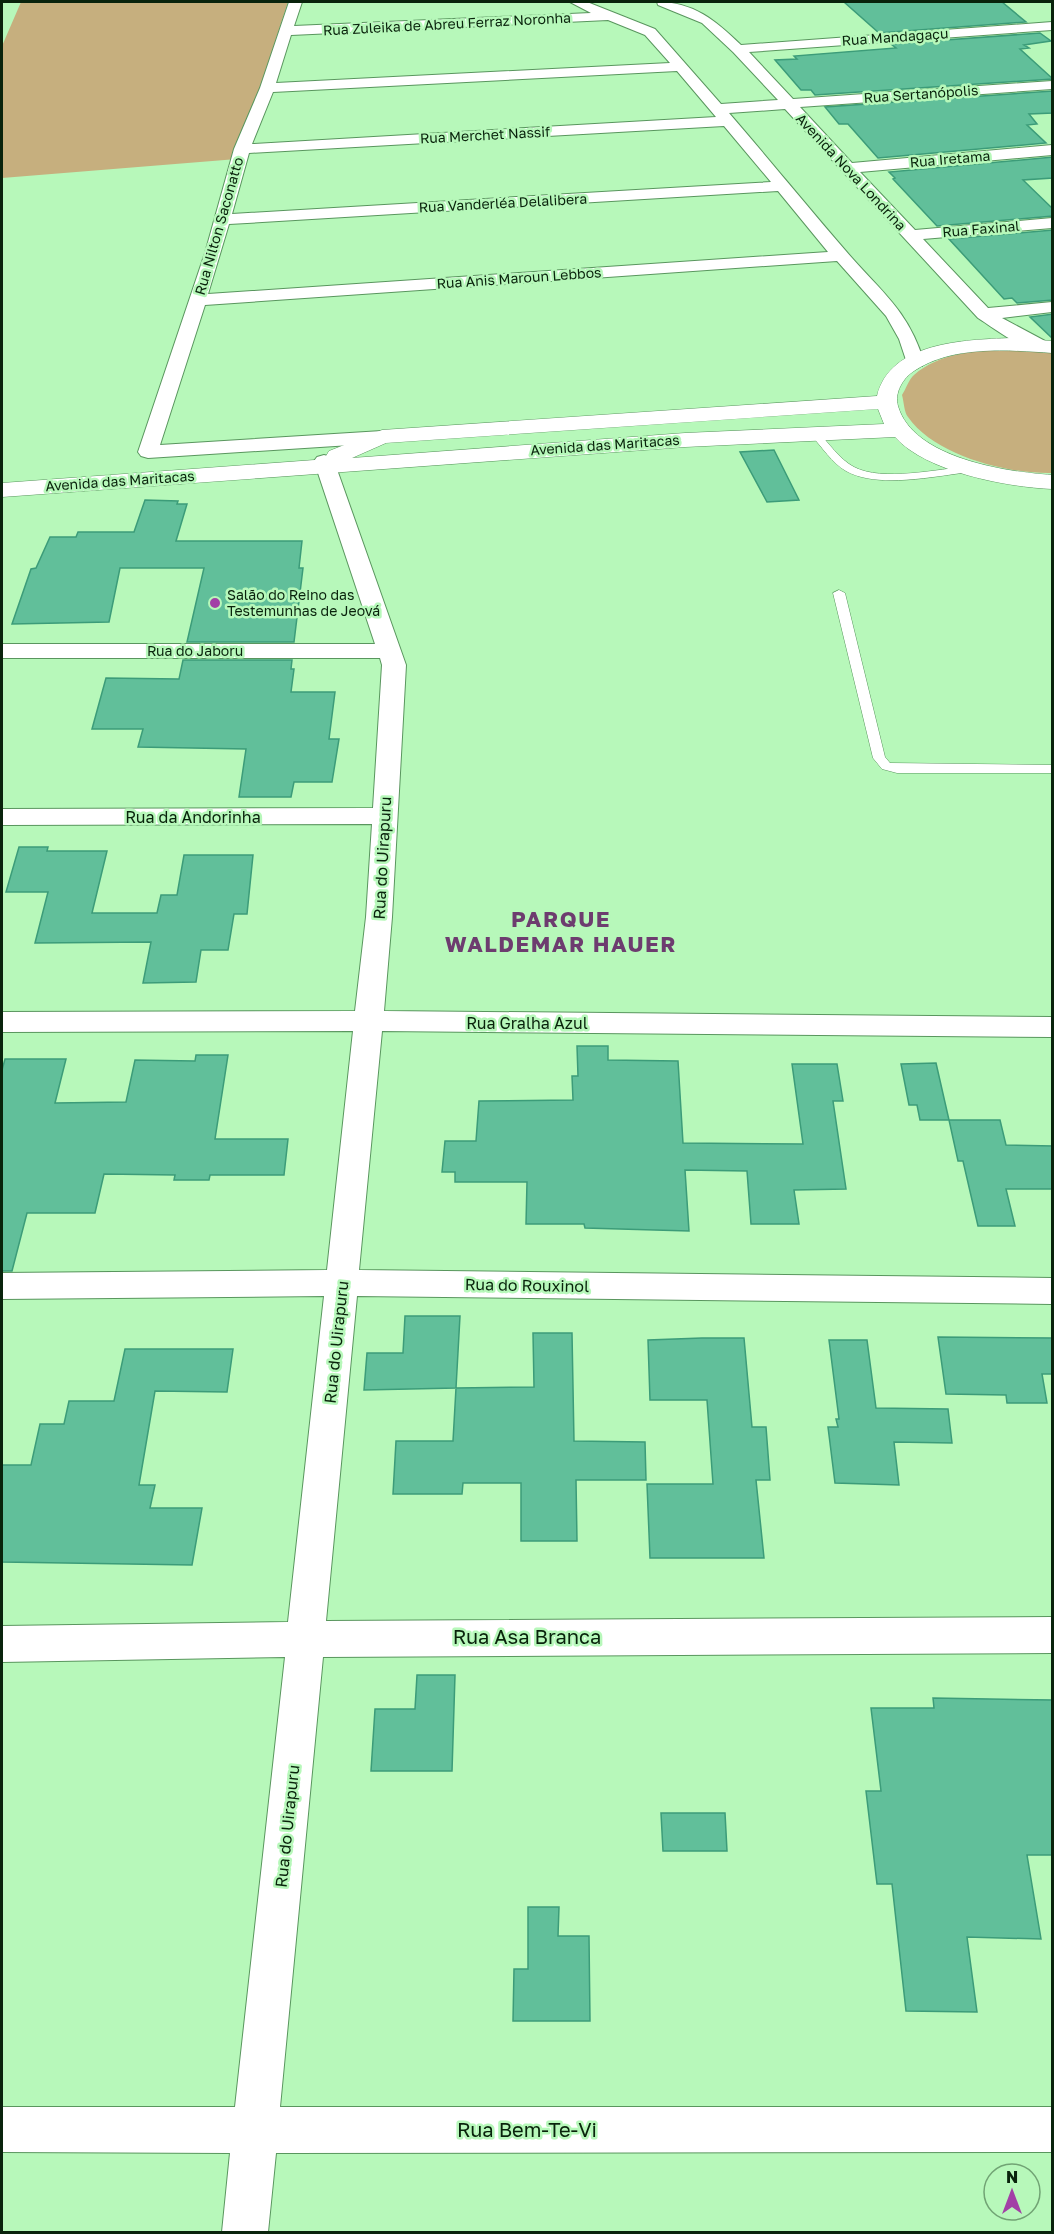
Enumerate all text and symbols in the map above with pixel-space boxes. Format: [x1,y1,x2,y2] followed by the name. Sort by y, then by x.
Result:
[323,9,571,38] street label: Rua Zuleika de Abreu Ferraz Noronha
[841,24,949,49] street label: Rua Mandagaçu
[863,81,979,106] street label: Rua Sertanópolis
[793,110,910,234] street label: Avenida Nova Londrina
[419,123,550,146] street label: Rua Merchet Nassif
[909,147,991,170] street label: Rua Iretama
[191,155,246,297] street label: Rua Nilton Saconatto
[418,190,588,215] street label: Rua Vanderléa Delalibera
[942,217,1020,240] street label: Rua Faxinal
[436,263,602,292] street label: Rua Anis Maroun Lebbos
[530,431,680,458] street label: Avenida das Maritacas
[45,467,195,494] street label: Avenida das Maritacas
[227,586,380,619] place label: Salão do Reino das Testemunhas de Jeová
[208,596,222,610] marker: Salão do Reino das Testemunhas de Jeová
[147,642,243,659] street label: Rua do Jaboru
[369,796,395,920] street label: Rua do Uirapuru
[125,807,261,827] street label: Rua da Andorinha
[445,905,677,957] district label: PARQUE WALDEMAR HAUER
[466,1013,588,1033] street label: Rua Gralha Azul
[465,1274,589,1296] street label: Rua do Rouxinol
[320,1280,352,1404] street label: Rua do Uirapuru
[453,1624,601,1648] street label: Rua Asa Branca
[271,1764,303,1888] street label: Rua do Uirapuru
[457,2117,597,2141] street label: Rua Bem-Te-Vi
[982,2162,1042,2222] north arrow
[1006,2167,1018,2187] text: N

